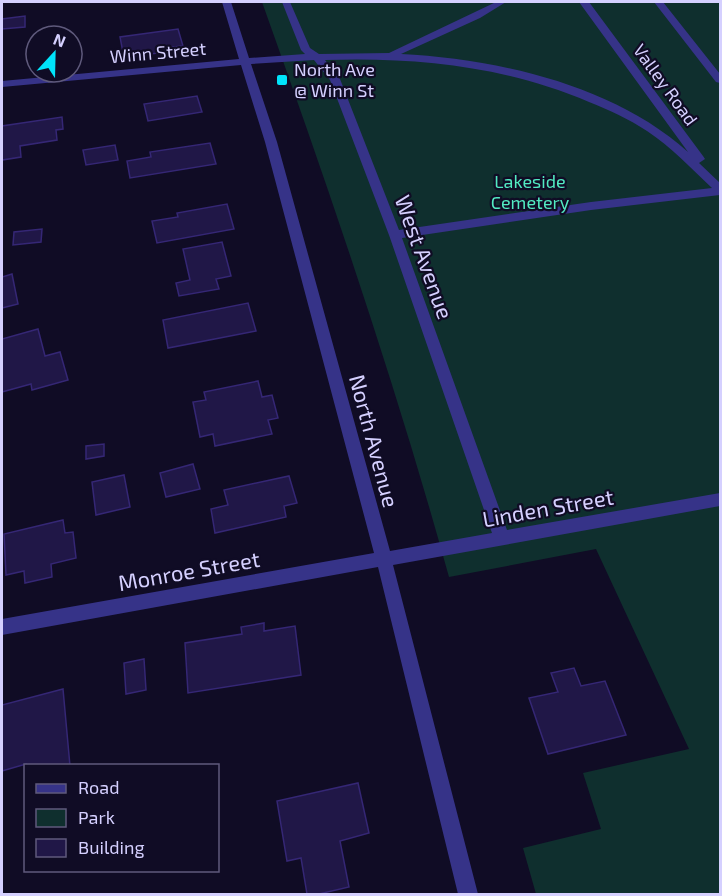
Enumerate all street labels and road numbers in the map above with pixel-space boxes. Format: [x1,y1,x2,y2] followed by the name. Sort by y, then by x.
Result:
[109,37,207,67] street label: Winn Street
[629,39,703,129] street label: Valley Road
[391,191,459,322] street label: West Avenue
[345,372,405,510] street label: North Avenue
[480,483,615,531] street label: Linden Street
[116,545,262,595] street label: Monroe Street

